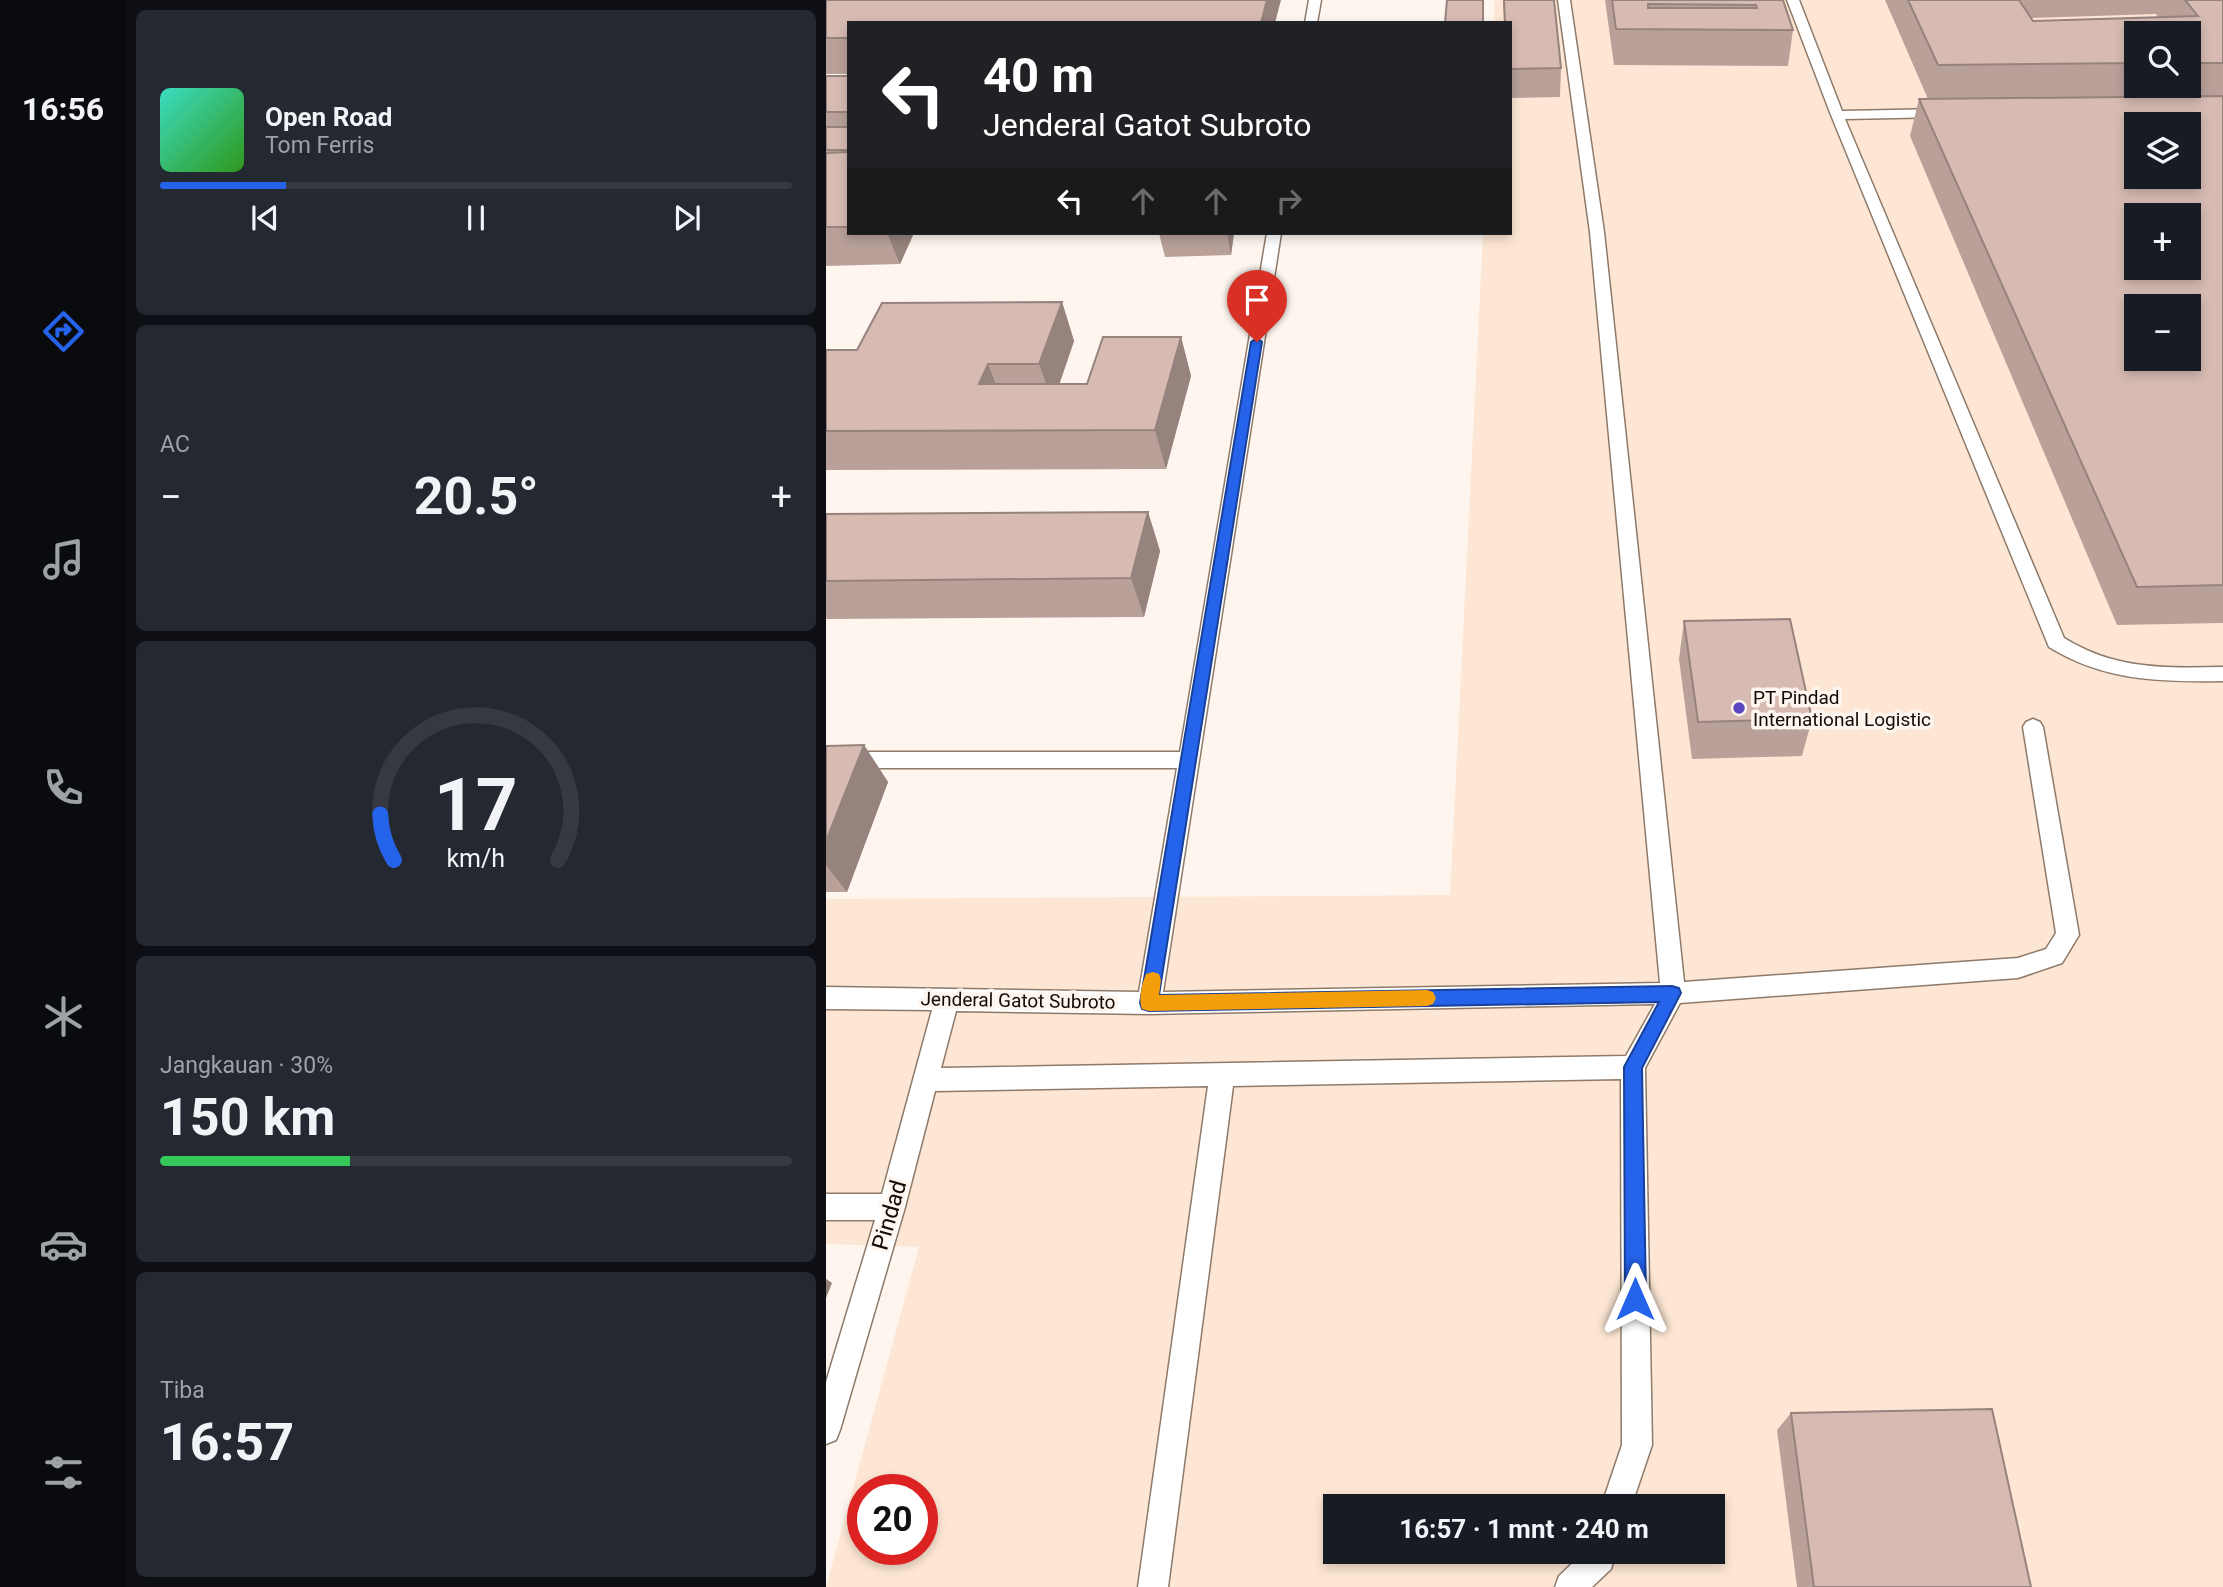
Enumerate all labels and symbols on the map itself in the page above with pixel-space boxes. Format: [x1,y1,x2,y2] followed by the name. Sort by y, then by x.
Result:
[1227,270,1287,342] pin
[1753,686,1931,731] place label: PT Pindad International Logistic
[1731,700,1747,716] marker: PT Pindad International Logistic
[920,987,1116,1014] street label: Jenderal Gatot Subroto
[867,1177,912,1253] street label: Pindad
[1598,1262,1672,1336] position arrow
[847,1474,938,1565] speed limit sign: 20

